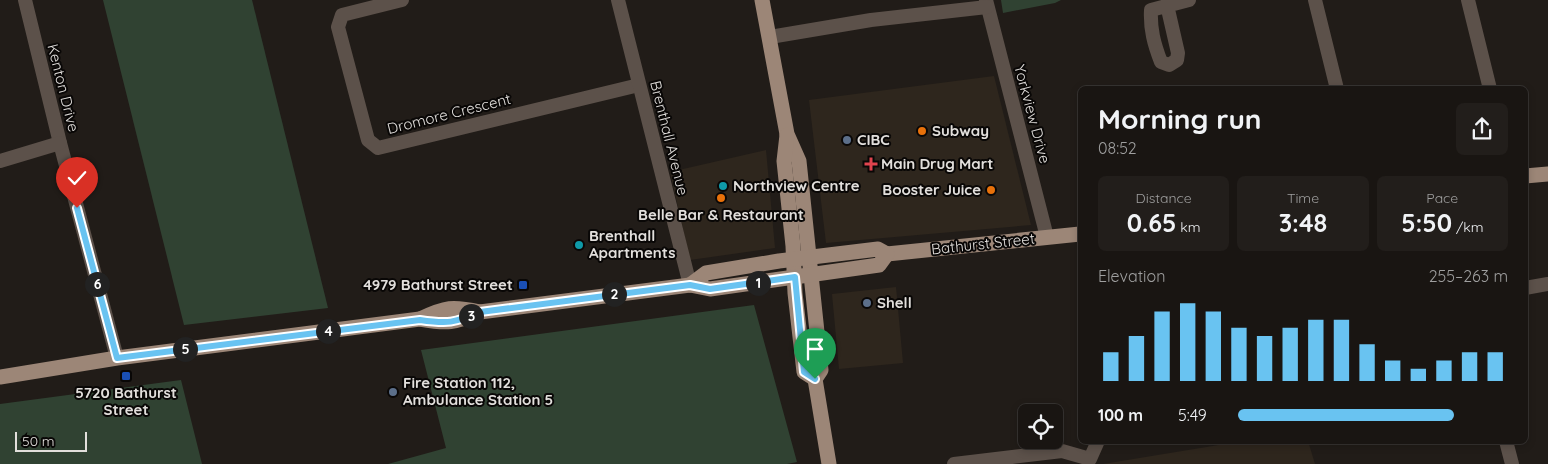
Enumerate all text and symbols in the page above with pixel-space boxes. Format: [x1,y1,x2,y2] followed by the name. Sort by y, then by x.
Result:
[43,42,84,134] street label: Kenton Drive
[1010,62,1055,165] street label: Yorkview Drive
[646,79,693,197] street label: Brenthall Avenue
[385,89,513,138] street label: Dromore Crescent
[1098,101,1262,136] text: Morning run
[1456,103,1508,155] button: share
[932,121,989,140] place label: Subway
[916,125,928,137] marker: Subway
[857,130,890,149] place label: CIBC
[841,134,853,146] marker: CIBC
[1098,138,1137,158] text: 08:52
[881,154,993,173] place label: Main Drug Mart
[56,157,98,208] pin
[865,158,877,170] marker: Main Drug Mart
[63,164,91,192] icon: check
[733,176,860,195] place label: Northview Centre
[717,180,729,192] marker: Northview Centre
[882,180,981,199] place label: Booster Juice
[985,184,997,196] marker: Booster Juice
[1136,189,1192,207] text: Distance
[1287,189,1319,207] text: Time
[1426,189,1458,207] text: Pace
[715,192,727,204] marker: Belle Bar & Restaurant
[638,205,804,224] place label: Belle Bar & Restaurant
[1127,207,1177,238] text: 0.65
[1279,207,1327,238] text: 3:48
[1401,207,1452,238] text: 5:50
[1177,218,1201,236] text: km
[1452,218,1484,236] text: /km
[589,226,675,262] place label: Brenthall Apartments
[930,229,1036,258] street label: Bathurst Street
[573,239,585,251] marker: Brenthall Apartments
[1098,266,1165,286] text: Elevation
[1429,266,1508,286] text: 255–263 m
[746,270,770,296] pin: 1
[84,272,110,296] pin: 6
[756,274,761,292] text: 1
[94,275,101,293] text: 6
[363,275,513,294] place label: 4979 Bathurst Street
[517,279,529,291] marker: 4979 Bathurst Street
[602,282,626,306] pin: 2
[611,285,618,303] text: 2
[877,293,912,312] place label: Shell
[861,297,873,309] marker: Shell
[458,304,484,328] pin: 3
[468,307,475,325] text: 3
[316,318,340,344] pin: 4
[324,322,333,340] text: 4
[794,328,836,379] pin
[801,335,829,363] icon: arrive
[172,336,198,362] pin: 5
[181,340,190,358] text: 5
[120,370,132,382] marker: 5720 Bathurst Street
[403,373,553,409] place label: Fire Station 112, Ambulance Station 5
[75,383,177,419] place label: 5720 Bathurst Street
[387,386,399,398] marker: Fire Station 112, Ambulance Station 5
[1018,404,1063,449] map controls
[1018,404,1063,449] button: locate
[1098,405,1143,425] text: 100 m
[1178,405,1207,425] text: 5:49
[15,429,88,452] scale bar
[22,432,55,450] text: 50 m

